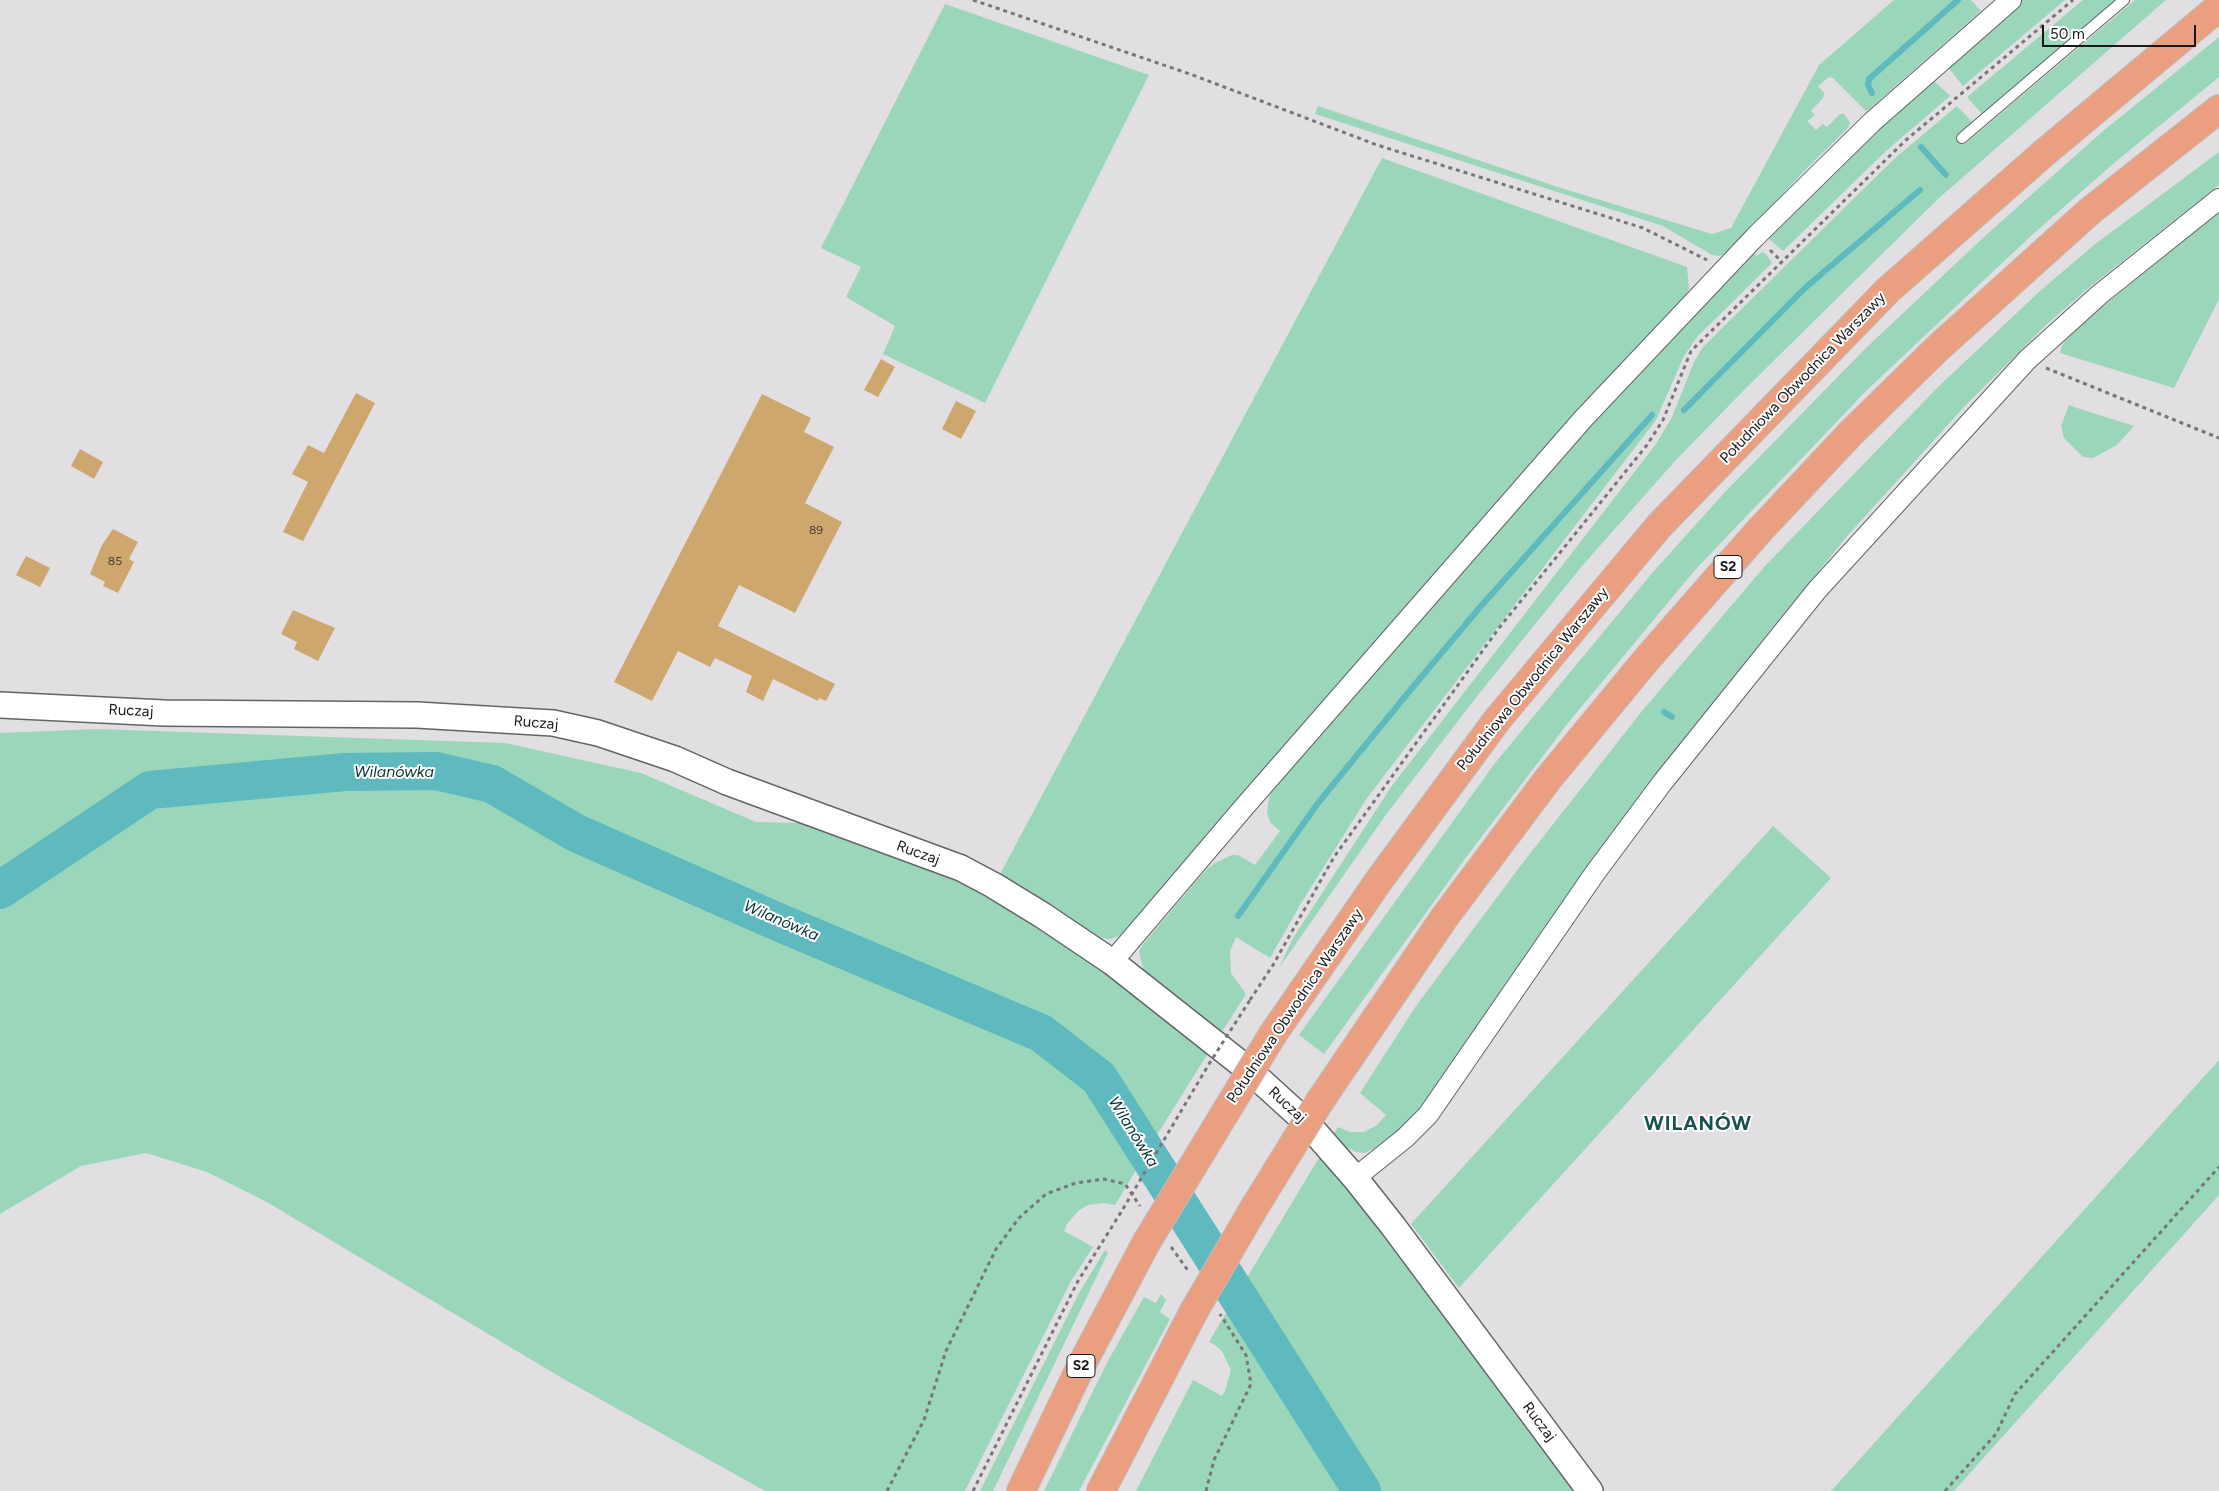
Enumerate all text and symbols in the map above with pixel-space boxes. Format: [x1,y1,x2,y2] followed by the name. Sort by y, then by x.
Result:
[2044,15,2198,47] scale bar
[2050,25,2085,43] text: 50 m
[1716,289,1890,467] street label: Południowa Obwodnica Warszawy
[809,523,823,537] house number: 89
[108,554,122,568] house number: 85
[1714,556,1742,578] road number: S2
[1453,584,1613,774] street label: Południowa Obwodnica Warszawy
[108,701,154,721] street label: Ruczaj
[513,712,559,734] street label: Ruczaj
[354,762,434,782] water label: Wilanówka
[894,837,942,869] street label: Ruczaj
[741,897,821,945] water label: Wilanówka
[1223,905,1367,1107] street label: Południowa Obwodnica Warszawy
[1264,1083,1310,1127] street label: Ruczaj
[1104,1093,1162,1171] water label: Wilanówka
[1643,1112,1753,1136] district label: WILANÓW
[1067,1354,1095,1378] road number: S2
[1518,1399,1560,1445] street label: Ruczaj

